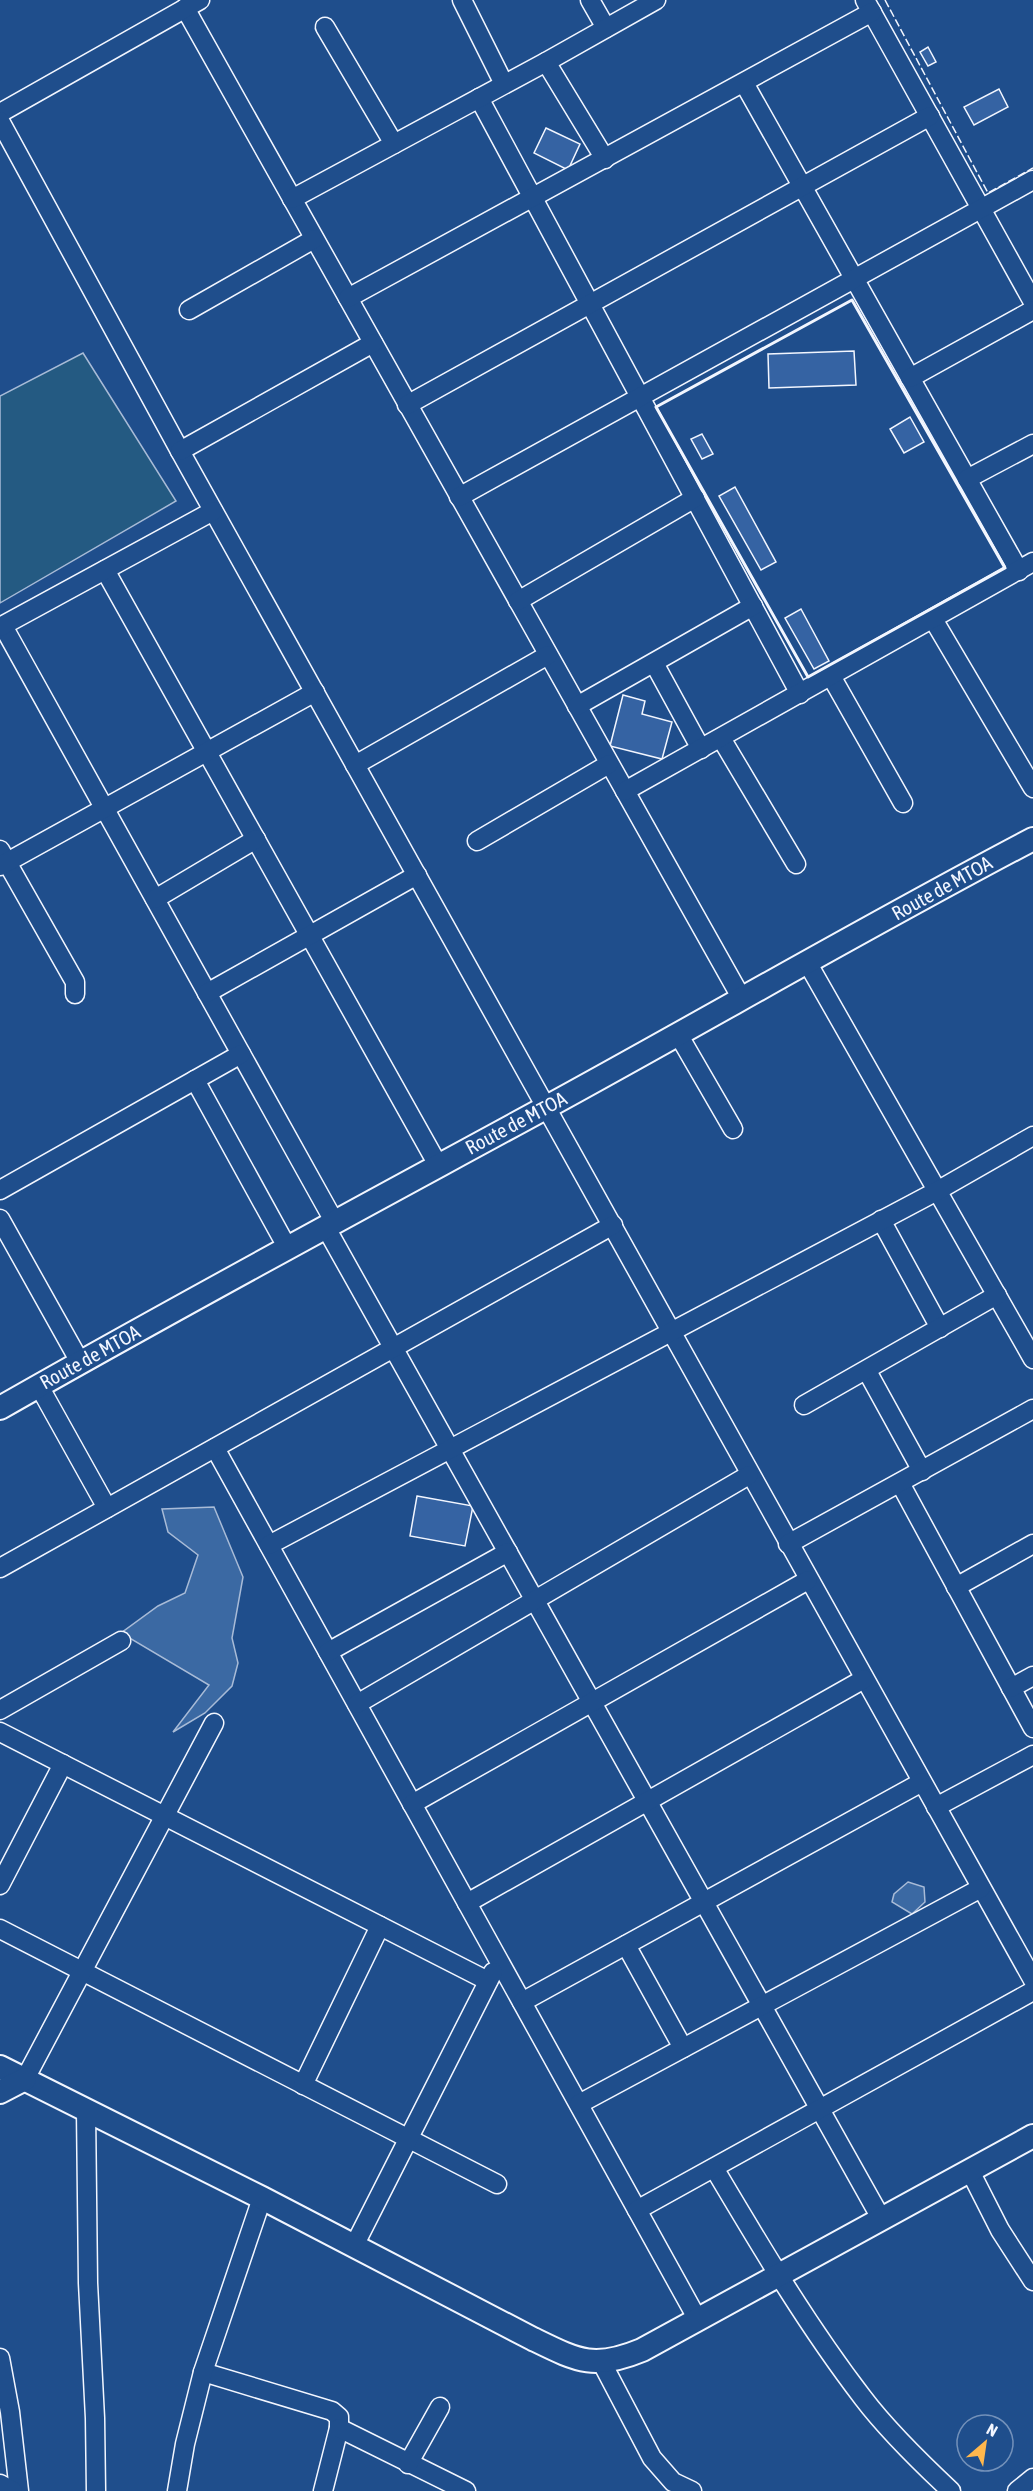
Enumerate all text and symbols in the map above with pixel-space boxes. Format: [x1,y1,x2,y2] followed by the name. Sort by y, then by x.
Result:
[888,851,996,925] street label: Route de MTOA
[461,1086,570,1159] street label: Route de MTOA
[36,1320,144,1394] street label: Route de MTOA
[955,2413,1015,2473] north arrow
[984,2420,1001,2440] text: N

